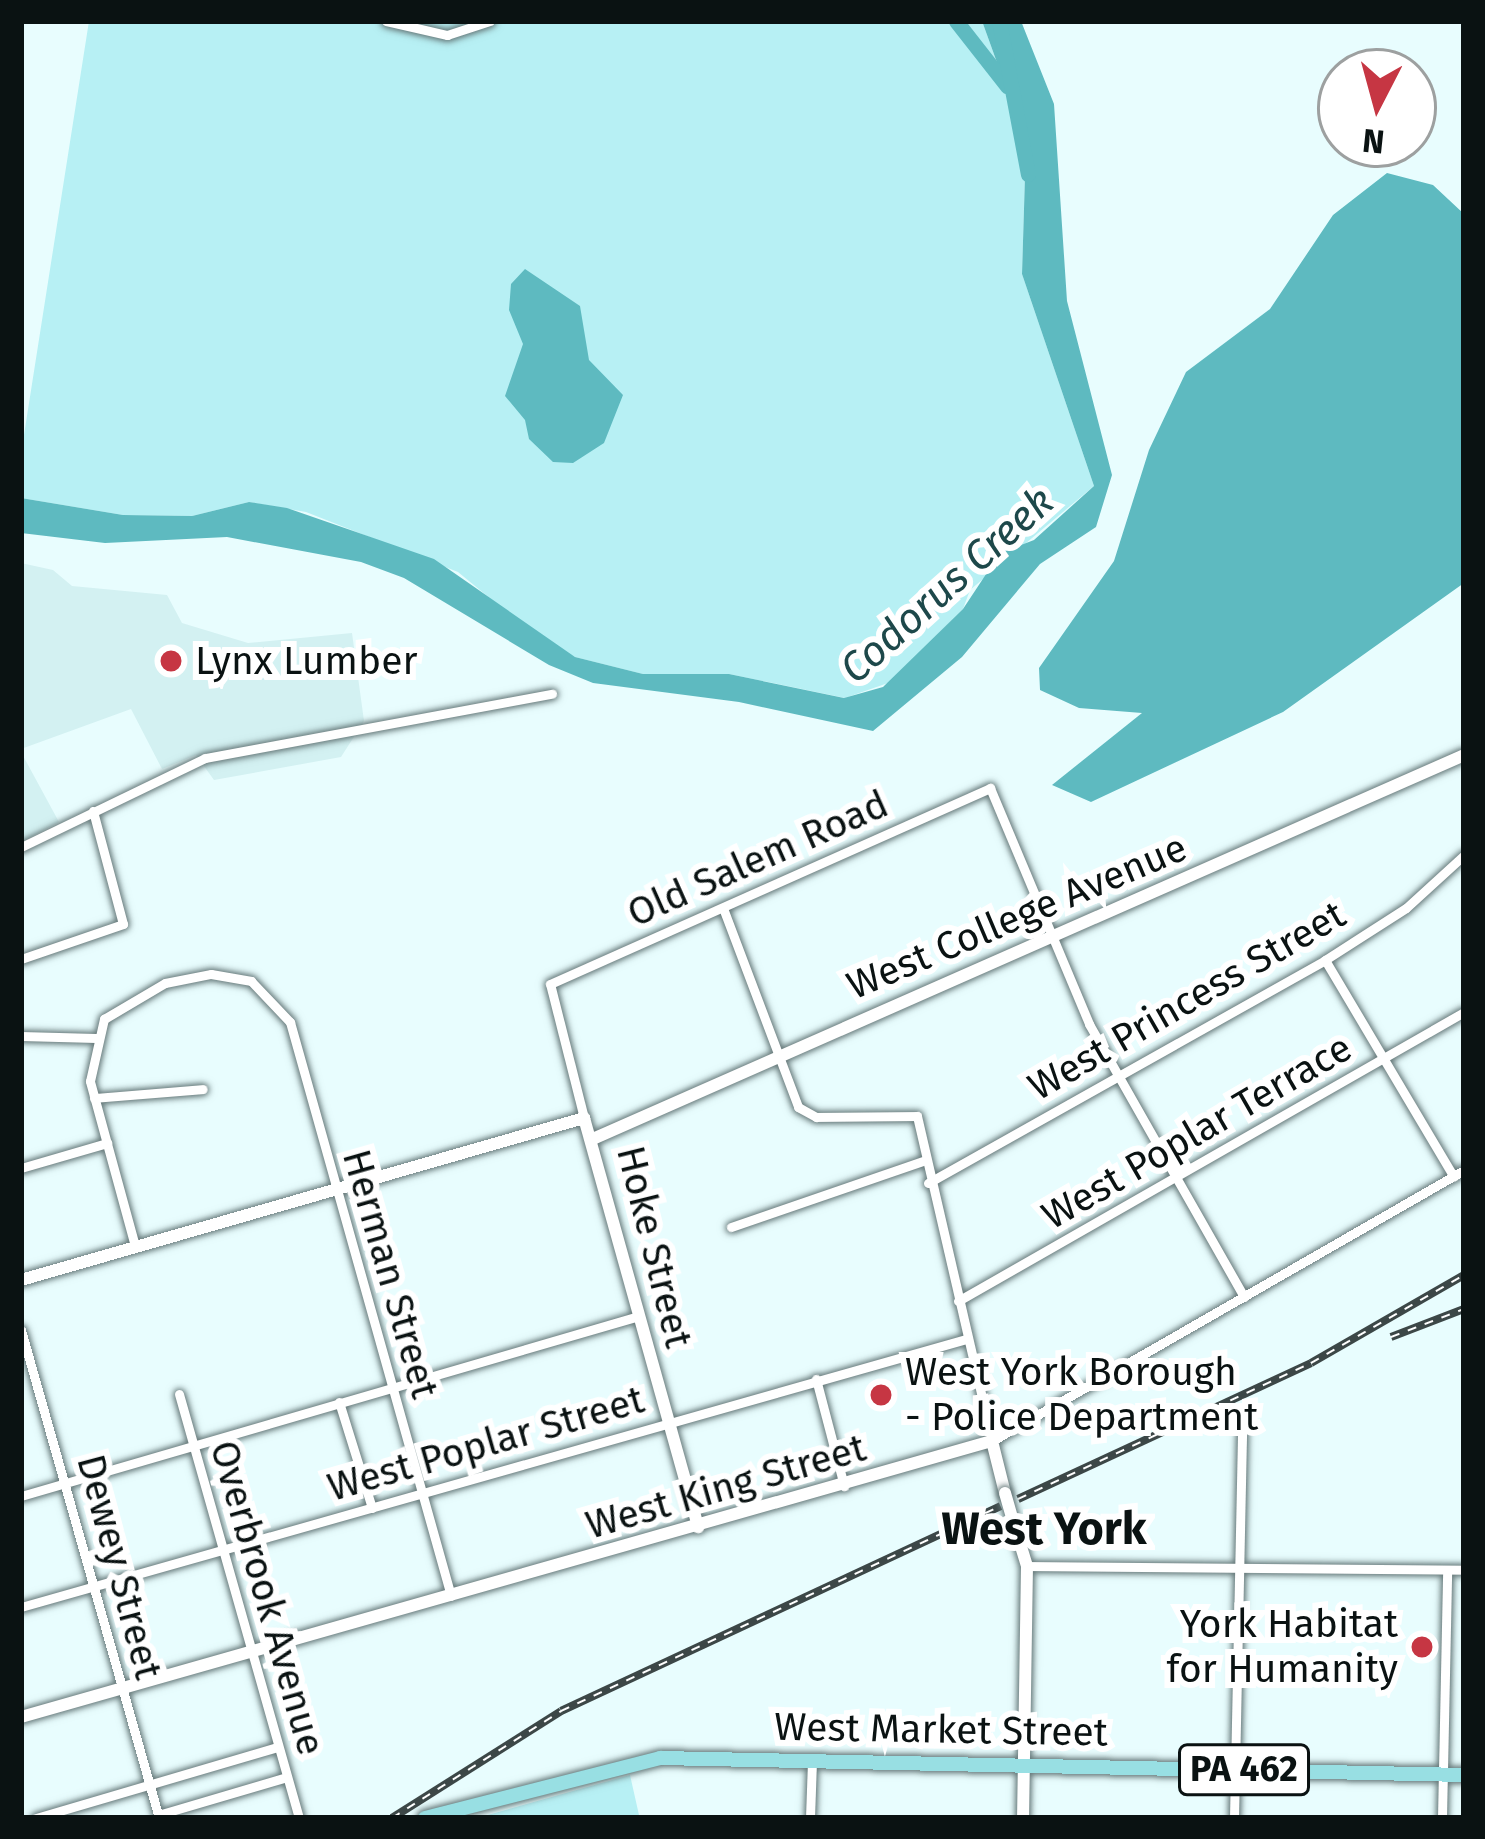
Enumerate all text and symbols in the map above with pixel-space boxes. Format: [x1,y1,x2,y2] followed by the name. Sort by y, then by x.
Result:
[1317,48,1437,168] north arrow
[1361,120,1387,162] text: N
[830,476,1064,694] water label: Codorus Creek
[195,638,417,684] place label: Lynx Lumber
[158,648,184,674] marker: Lynx Lumber
[621,781,895,937] street label: Old Salem Road
[840,824,1194,1010] street label: West College Avenue
[1020,891,1354,1111] street label: West Princess Street
[1034,1024,1360,1240] street label: West Poplar Terrace
[606,1141,702,1353] street label: Hoke Street
[332,1144,448,1404] street label: Herman Street
[905,1350,1258,1441] place label: West York Borough - Police Department
[322,1376,650,1512] street label: West Poplar Street
[868,1382,894,1408] marker: West York Borough - Police Department
[581,1425,871,1549] street label: West King Street
[200,1436,334,1760] street label: Overbrook Avenue
[67,1449,171,1685] street label: Dewey Street
[941,1503,1147,1557] district label: West York
[1166,1602,1398,1693] place label: York Habitat for Humanity
[1409,1634,1435,1660] marker: York Habitat for Humanity
[774,1704,1108,1756] street label: West Market Street
[1178,1740,1310,1800] road number: PA 462

